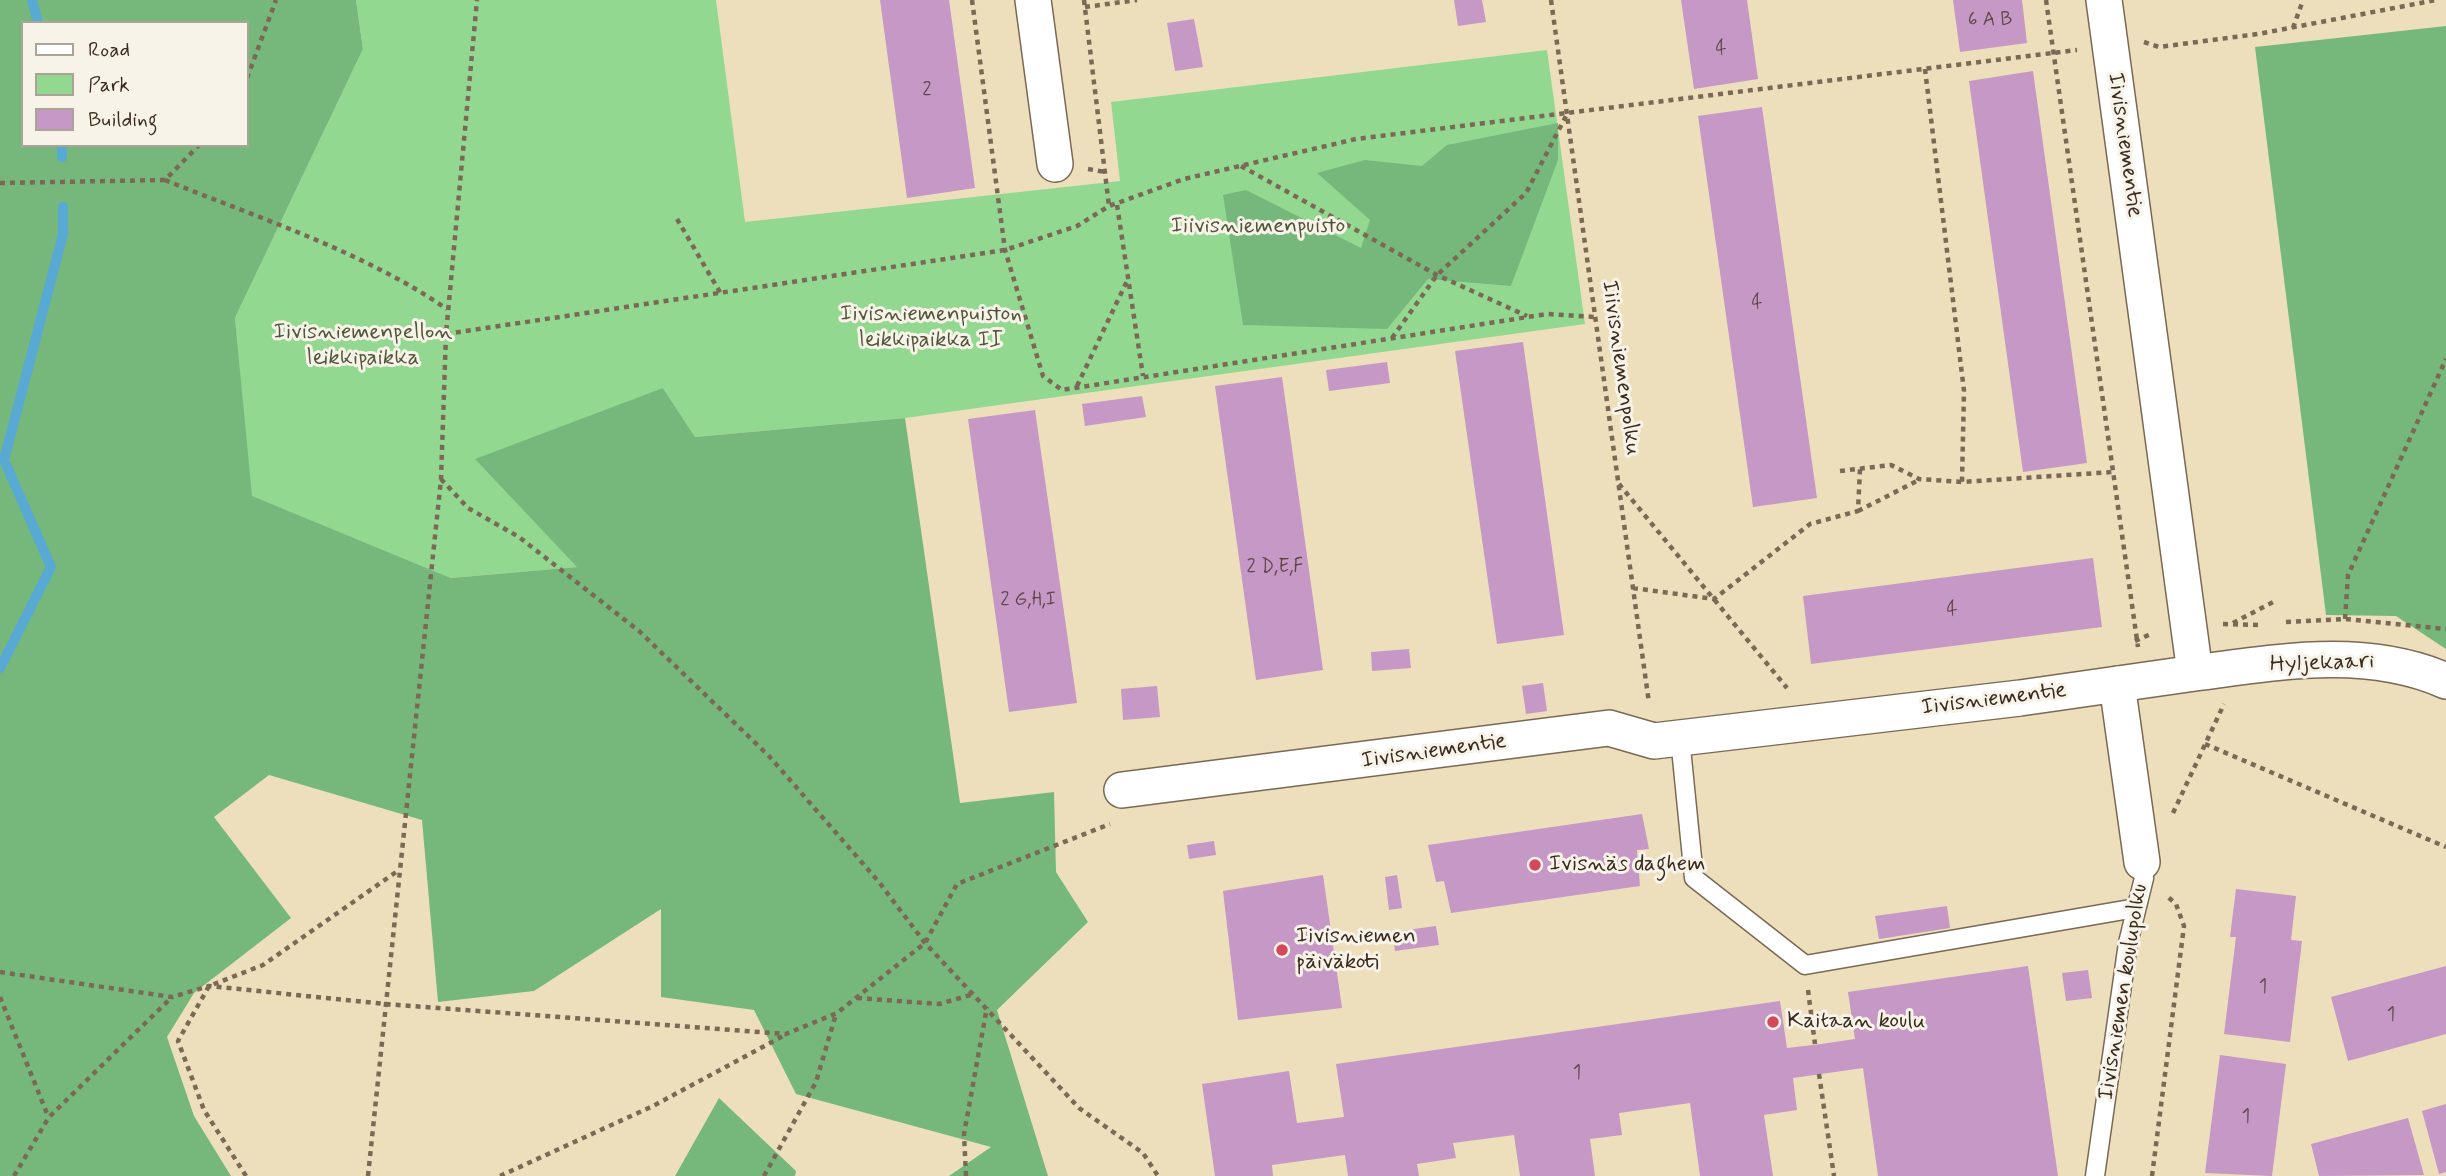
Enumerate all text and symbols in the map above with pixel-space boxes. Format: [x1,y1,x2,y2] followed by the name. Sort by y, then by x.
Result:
[1968,10,2012,32] house number: 6 A B
[21,21,248,147] legend
[88,36,130,64] text: Road
[1715,39,1727,61] house number: 4
[88,71,130,99] text: Park
[2100,71,2148,219] street label: Iivisniementie
[922,80,932,102] house number: 2
[88,106,158,134] text: Building
[1171,213,1345,241] park label: Iiivisniemenpuisto
[1594,279,1646,457] street label: Iiivisniemenpolku
[1751,293,1763,315] house number: 4
[840,301,1022,355] park label: Iivisniemenpuiston leikkipaikka II
[274,319,452,373] park label: Iivisniemenpellon leikkipaikka
[1247,557,1303,579] house number: 2 D,E,F
[1000,590,1056,612] house number: 2 G,H,I
[1946,600,1958,622] house number: 4
[2269,648,2375,680] street label: Hyljekaari
[1920,677,2068,723] street label: Iivisniementie
[1360,728,1508,776] street label: Iivisniementie
[1549,851,1705,879] place label: Ivisnäs daghem
[1527,857,1543,873] marker: Ivisnäs daghem
[2093,882,2155,1102] street label: Iivisniemen koulupolku
[1296,923,1416,977] place label: Iivisniemen päiväkoti
[1274,942,1290,958] marker: Iivisniemen päiväkoti
[2259,977,2267,999] house number: 1
[2387,1005,2395,1027] house number: 1
[1787,1008,1925,1036] place label: Kaitaan koulu
[1765,1014,1781,1030] marker: Kaitaan koulu
[1573,1063,1581,1085] house number: 1
[2242,1107,2250,1129] house number: 1

